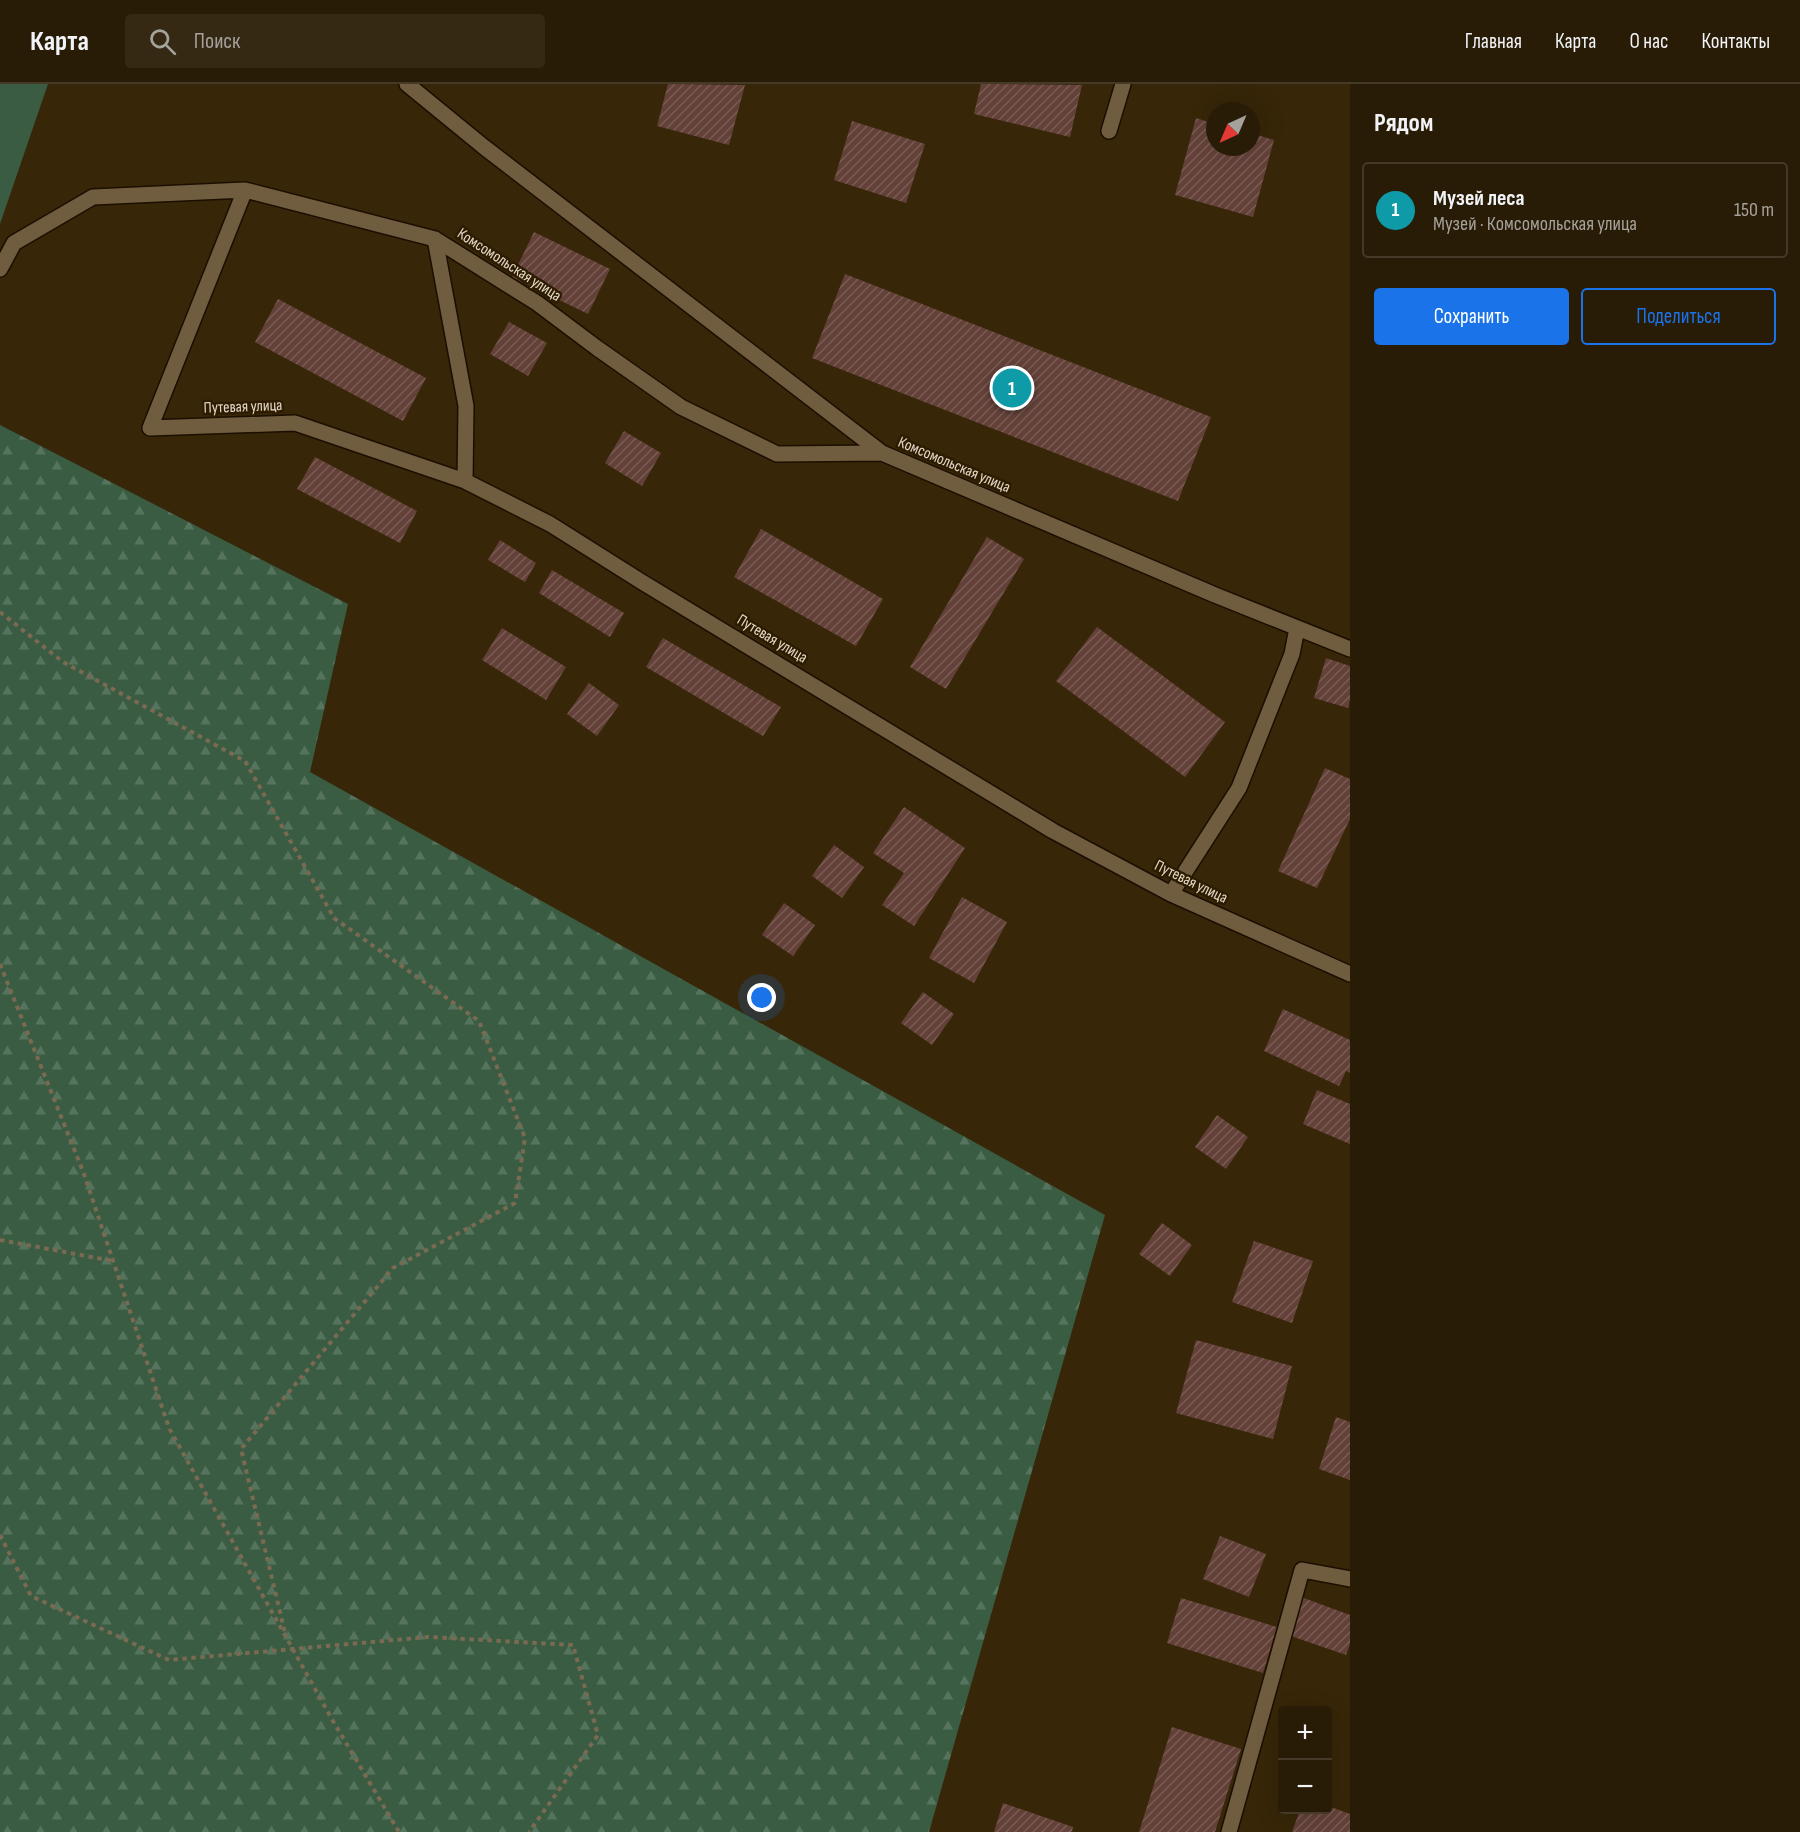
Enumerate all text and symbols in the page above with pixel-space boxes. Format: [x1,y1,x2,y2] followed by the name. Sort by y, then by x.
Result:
[125,14,545,68] search box
[30,25,89,58] text: Карта
[146,25,179,58] icon: search
[194,28,240,55] text: Поиск
[1465,29,1522,54] text: Главная
[1555,29,1596,54] text: Карта
[1629,29,1668,54] text: О нас
[1701,29,1770,54] text: Контакты
[1206,102,1260,156] north arrow
[1374,108,1433,139] text: Рядом
[1433,185,1524,212] text: Музей леса
[1392,198,1399,222] text: 1
[1734,198,1774,222] text: 150 m
[1433,212,1637,236] text: Музей · Комсомольская улица
[453,224,565,306] street label: Комсомольская улица
[1374,288,1569,345] button: Сохранить
[1581,288,1776,345] button: Поделиться
[992,366,1032,410] pin: 1
[203,396,283,418] street label: Путевая улица
[895,433,1013,497] street label: Комсомольская улица
[733,611,811,667] street label: Путевая улица
[1151,856,1231,908] street label: Путевая улица
[747,983,776,1012] your location
[1278,1706,1332,1814] map controls
[1278,1706,1332,1760] button: +
[1278,1760,1332,1814] button: −

